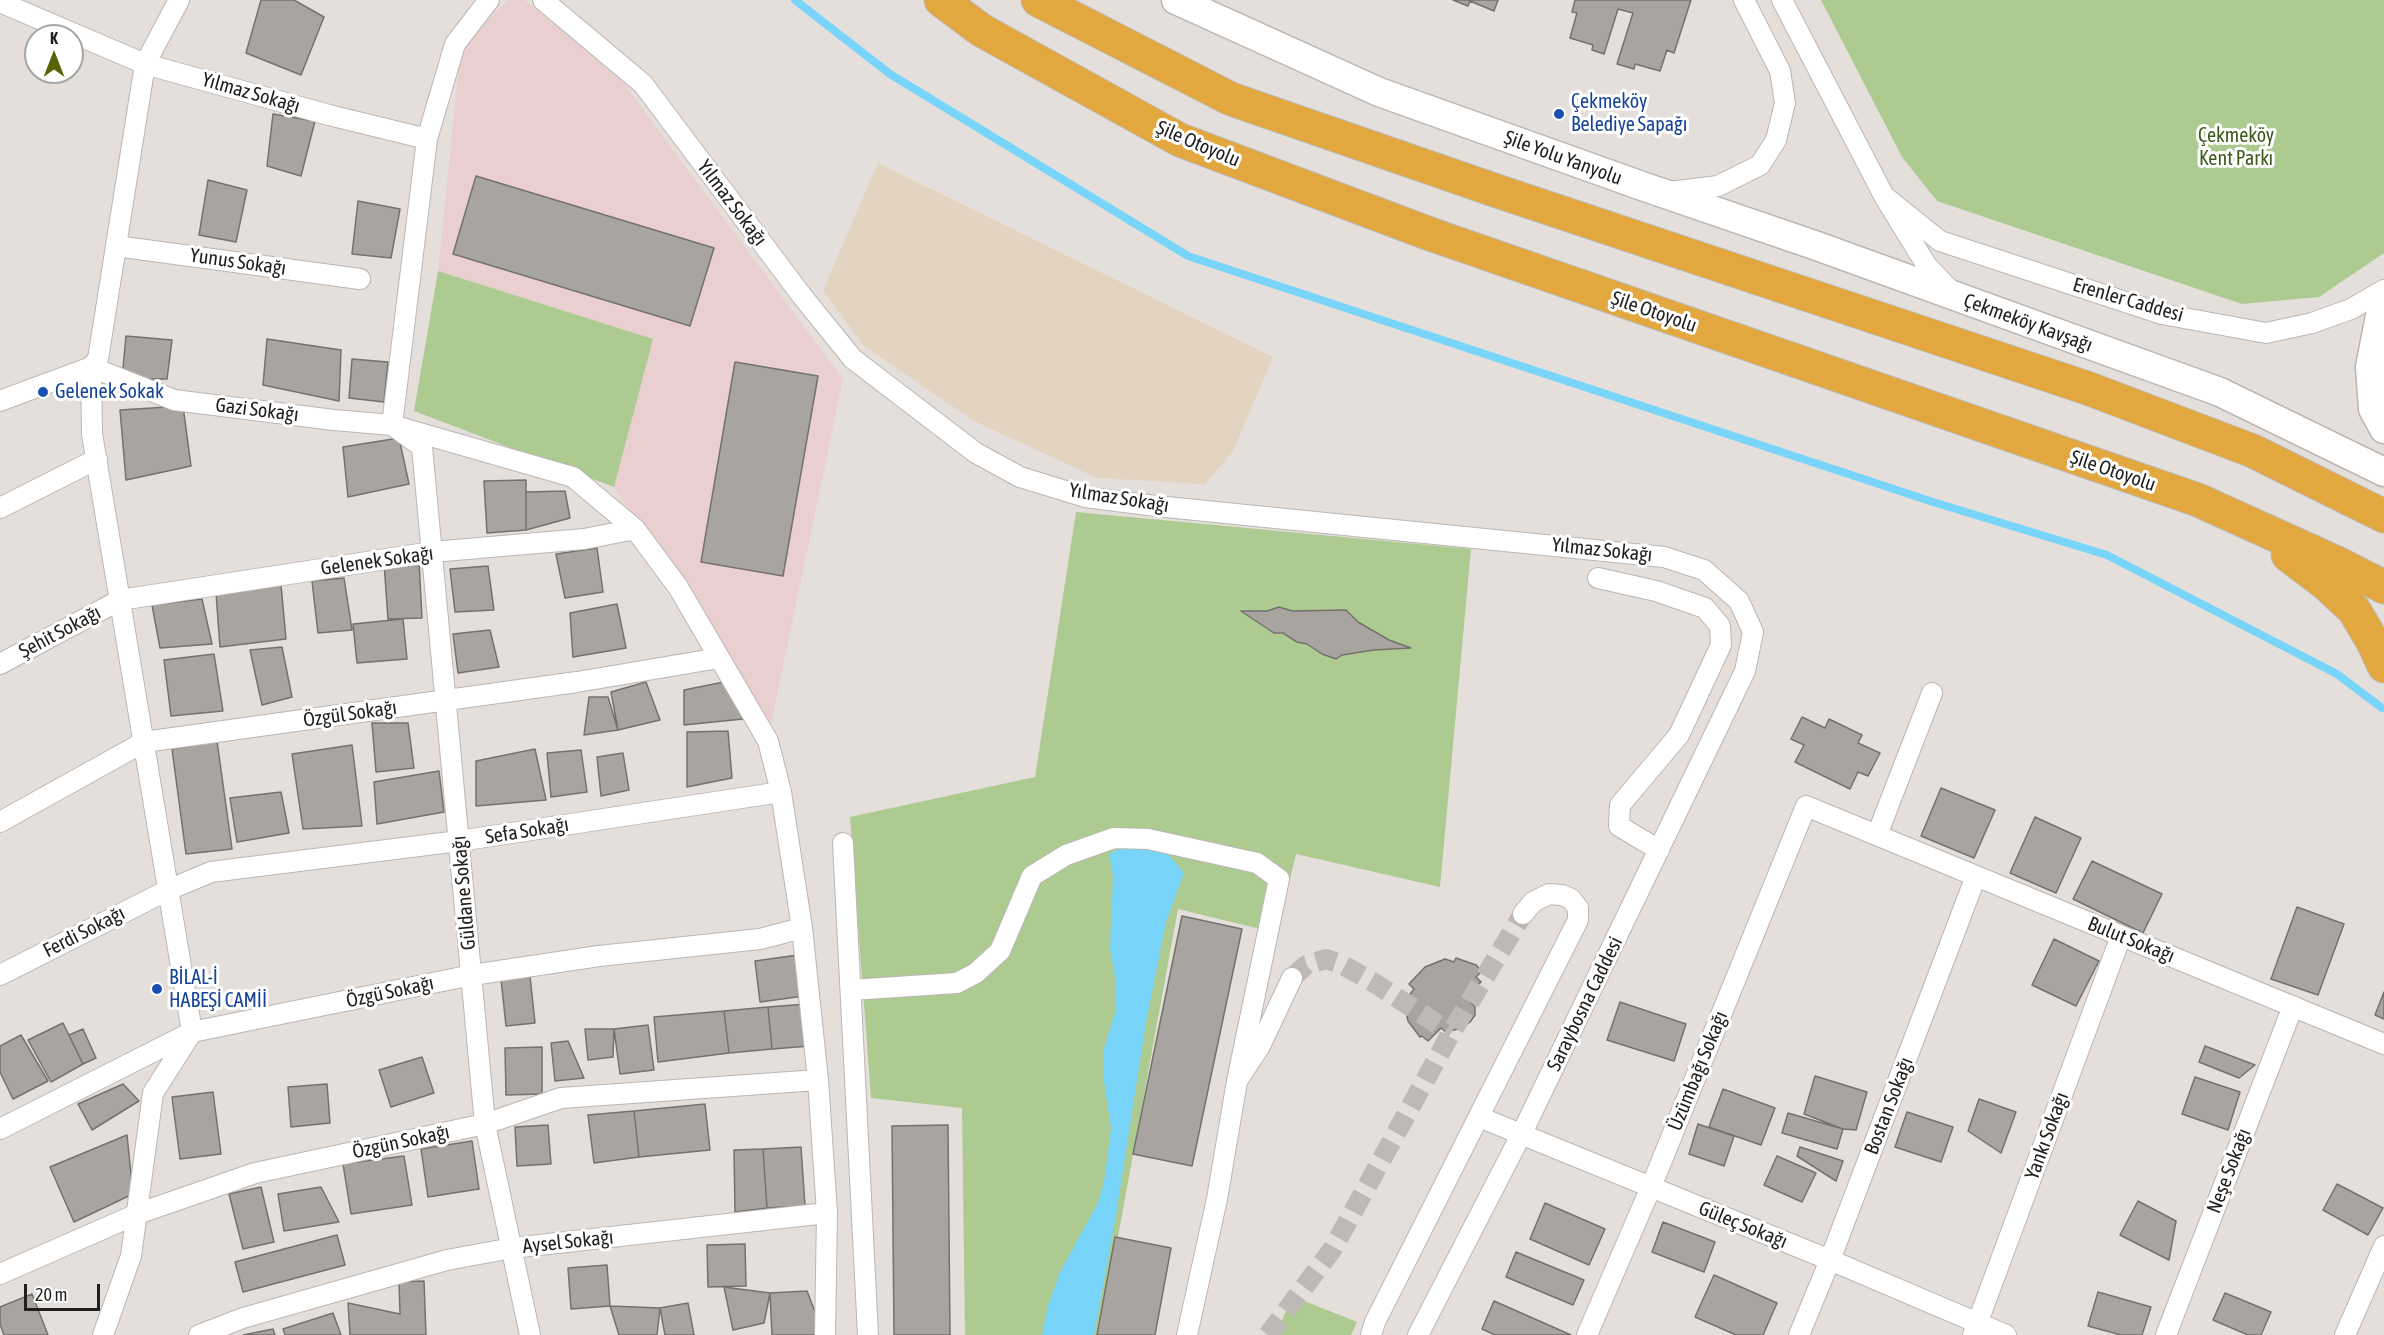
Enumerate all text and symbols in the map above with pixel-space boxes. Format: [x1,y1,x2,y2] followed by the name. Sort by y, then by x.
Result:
[24,24,84,84] north arrow
[50,29,58,47] text: K
[199,68,303,118] street label: Yılmaz Sokağı
[1571,90,1687,137] place label: Çekmeköy Belediye Sapağı
[1552,107,1566,121] marker: Çekmeköy Belediye Sapağı
[1152,116,1244,172] street label: Şile Otoyolu
[2198,124,2274,171] park label: Çekmeköy Kent Parkı
[1501,126,1625,190] street label: Şile Yolu Yanyolu
[692,155,772,251] street label: Yılmaz Sokağı
[188,243,288,281] street label: Yunus Sokağı
[2070,273,2186,327] street label: Erenler Caddesi
[1608,286,1700,338] street label: Şile Otoyolu
[1960,289,2096,357] street label: Çekmeköy Kavşağı
[55,380,164,404] place label: Gelenek Sokak
[36,385,50,399] marker: Gelenek Sokak
[214,393,300,427] street label: Gazi Sokağı
[2067,445,2159,497] street label: Şile Otoyolu
[1067,478,1171,518] street label: Yılmaz Sokağı
[1551,533,1653,567] street label: Yılmaz Sokağı
[319,541,435,581] street label: Gelenek Sokağı
[15,600,105,664] street label: Şehit Sokağı
[302,696,398,732] street label: Özgül Sokağı
[484,813,570,849] street label: Sefa Sokağı
[447,835,481,951] street label: Güldane Sokağı
[39,901,129,963] street label: Ferdi Sokağı
[2084,912,2178,968] street label: Bulut Sokağı
[1542,933,1628,1075] street label: Saraybosna Caddesi
[169,966,267,1013] place label: BİLAL-İ HABEŞİ CAMİİ
[344,971,436,1013] street label: Özgü Sokağı
[150,982,164,996] marker: BİLAL-İ HABEŞİ CAMİİ
[1663,1008,1733,1134] street label: Üzümbağı Sokağı
[1859,1054,1919,1158] street label: Bostan Sokağı
[2020,1089,2074,1183] street label: Yankı Sokağı
[350,1120,452,1164] street label: Özgün Sokağı
[2202,1125,2256,1217] street label: Neşe Sokağı
[1695,1196,1791,1254] street label: Güleç Sokağı
[521,1225,615,1259] street label: Aysel Sokağı
[27,1272,104,1310] scale bar
[35,1284,67,1305] text: 20 m

